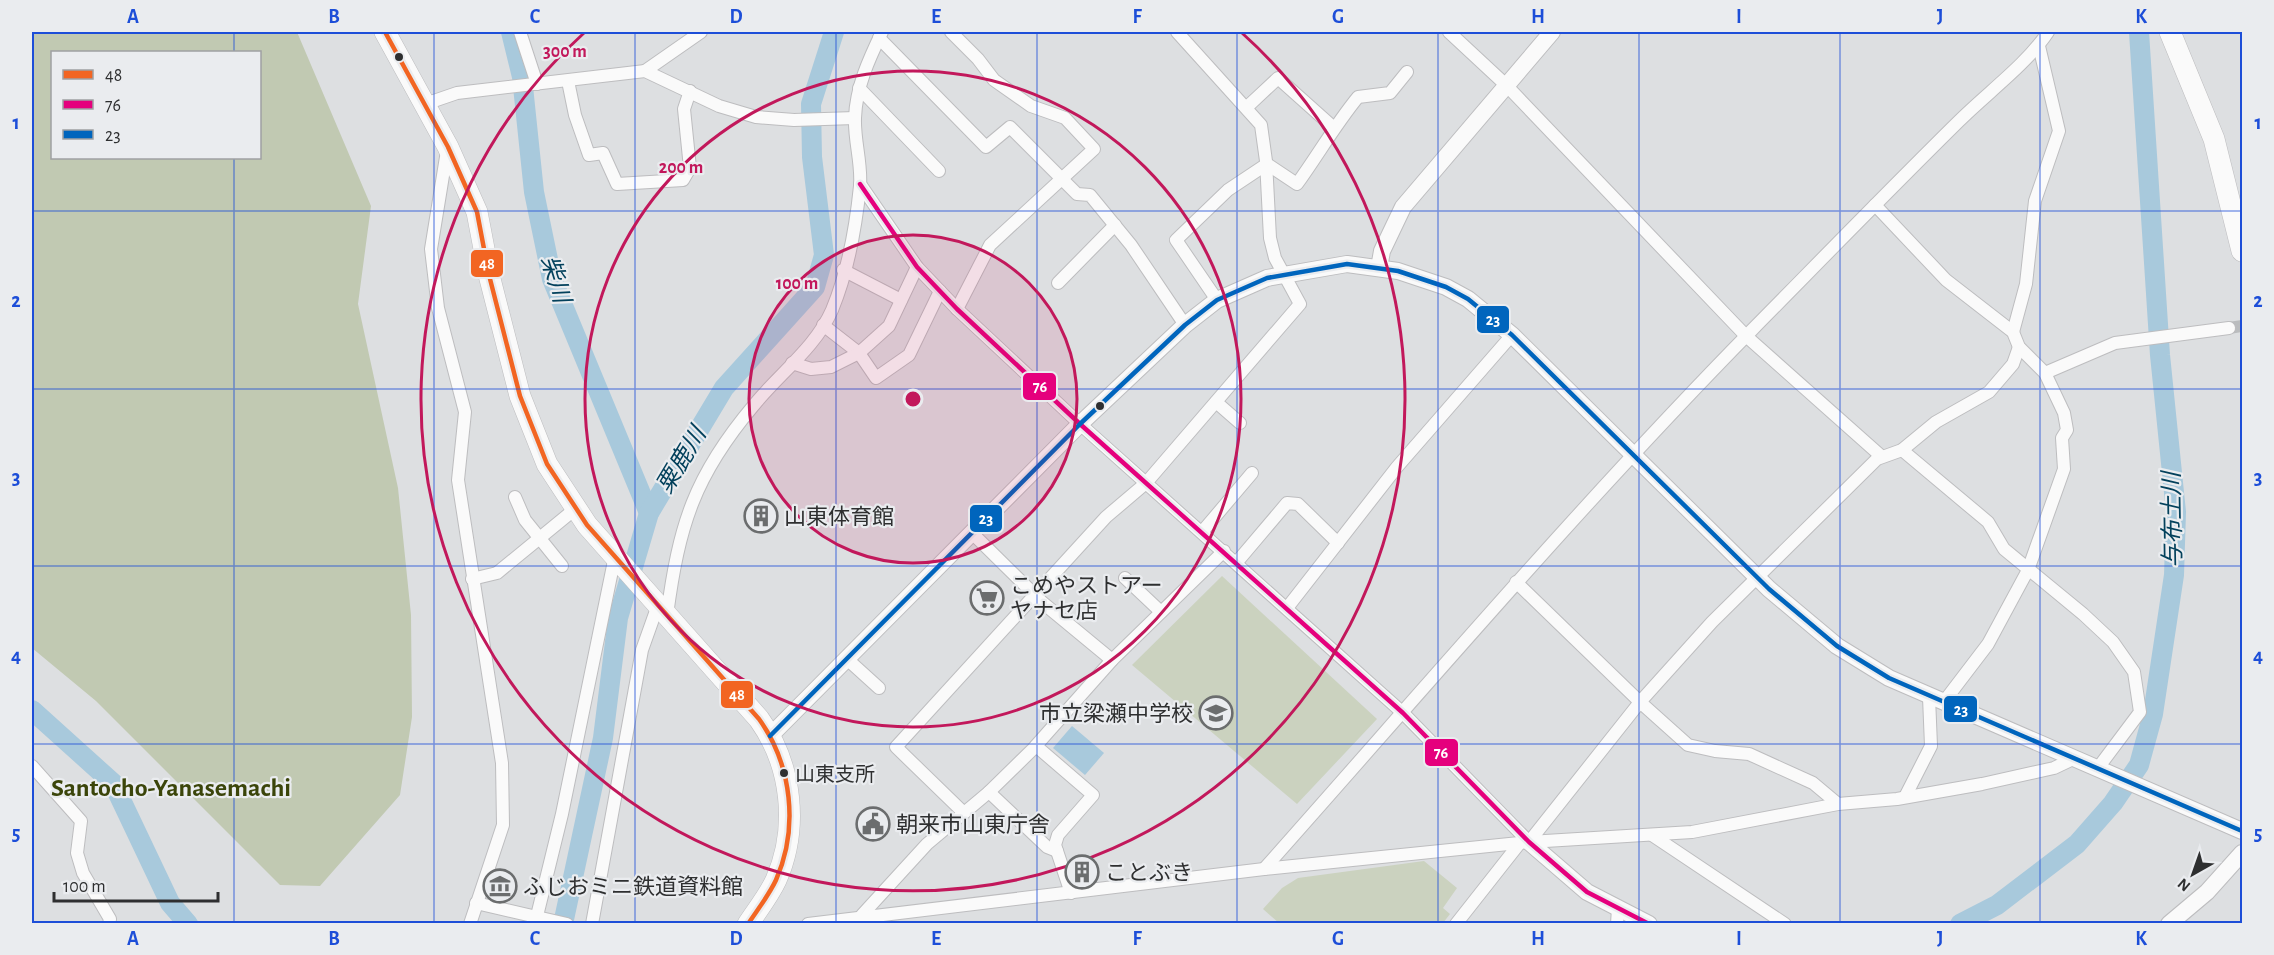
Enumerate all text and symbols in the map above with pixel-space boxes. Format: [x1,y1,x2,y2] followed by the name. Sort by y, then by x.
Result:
[127,7,139,27] text: A
[328,7,340,27] text: B
[530,7,541,27] text: C
[729,7,743,27] text: D
[931,7,941,27] text: E
[1132,7,1142,27] text: F
[1332,7,1344,27] text: G
[1531,7,1545,27] text: H
[1736,7,1742,27] text: I
[1937,7,1943,27] text: J
[2135,7,2147,27] text: K
[543,43,587,61] text: 300 m
[51,51,261,159] legend
[393,51,405,63] unlabelled marker
[105,67,122,85] text: 48
[105,97,121,115] text: 76
[12,113,20,133] text: 1
[2254,113,2262,133] text: 1
[105,127,121,145] text: 23
[659,159,703,177] text: 200 m
[470,249,504,278] line badge: 48
[537,252,576,309] water label: 柴川
[479,256,495,272] text: 48
[776,275,818,293] text: 100 m
[11,291,21,311] text: 2
[2253,291,2263,311] text: 2
[1476,305,1510,334] line badge: 23
[1486,312,1500,328] text: 23
[1022,372,1057,401] line badge: 76
[1033,379,1048,395] text: 76
[903,389,923,409] centre of rings
[1094,400,1106,412] unlabelled marker
[651,420,712,498] water label: 粟鹿川
[12,468,20,488] text: 3
[2254,468,2262,488] text: 3
[2158,469,2186,568] water label: 与布土川
[743,498,779,534] building icon: 山東体育館
[969,504,1003,533] line badge: 23
[784,505,894,528] place label: 山東体育館
[979,511,993,527] text: 23
[1010,575,1163,622] place label: こめやストアー ヤナセ店
[969,580,1005,616] supermarket icon: こめやストアー ヤナセ店
[11,646,21,666] text: 4
[2253,646,2263,666] text: 4
[720,680,754,709] line badge: 48
[729,687,745,703] text: 48
[1198,695,1234,731] school or university icon: 市立梁瀬中学校
[1943,695,1978,723] line badge: 23
[1039,702,1193,725] place label: 市立梁瀬中学校
[1954,702,1968,718] text: 23
[1424,738,1459,767] line badge: 76
[1434,745,1449,761] text: 76
[795,764,875,785] place label: 山東支所
[778,767,790,779] marker: 山東支所
[51,775,291,801] district label: Santocho-Yanasemachi
[855,806,891,842] public building icon: 朝来市山東庁舎
[896,813,1050,836] place label: 朝来市山東庁舎
[12,824,20,844] text: 5
[2254,824,2262,844] text: 5
[2163,844,2223,904] north arrow
[1064,854,1100,890] building icon: ことぶき
[1105,862,1193,884] place label: ことぶき
[54,865,218,903] scale bar
[482,868,518,904] museum icon: ふじおミニ鉄道資料館
[523,875,743,898] place label: ふじおミニ鉄道資料館
[2175,875,2193,894] text: N
[63,878,106,896] text: 100 m
[127,929,139,949] text: A
[328,929,340,949] text: B
[530,929,541,949] text: C
[729,929,743,949] text: D
[931,929,941,949] text: E
[1132,929,1142,949] text: F
[1332,929,1344,949] text: G
[1531,929,1545,949] text: H
[1736,929,1742,949] text: I
[1937,929,1943,949] text: J
[2135,929,2147,949] text: K

